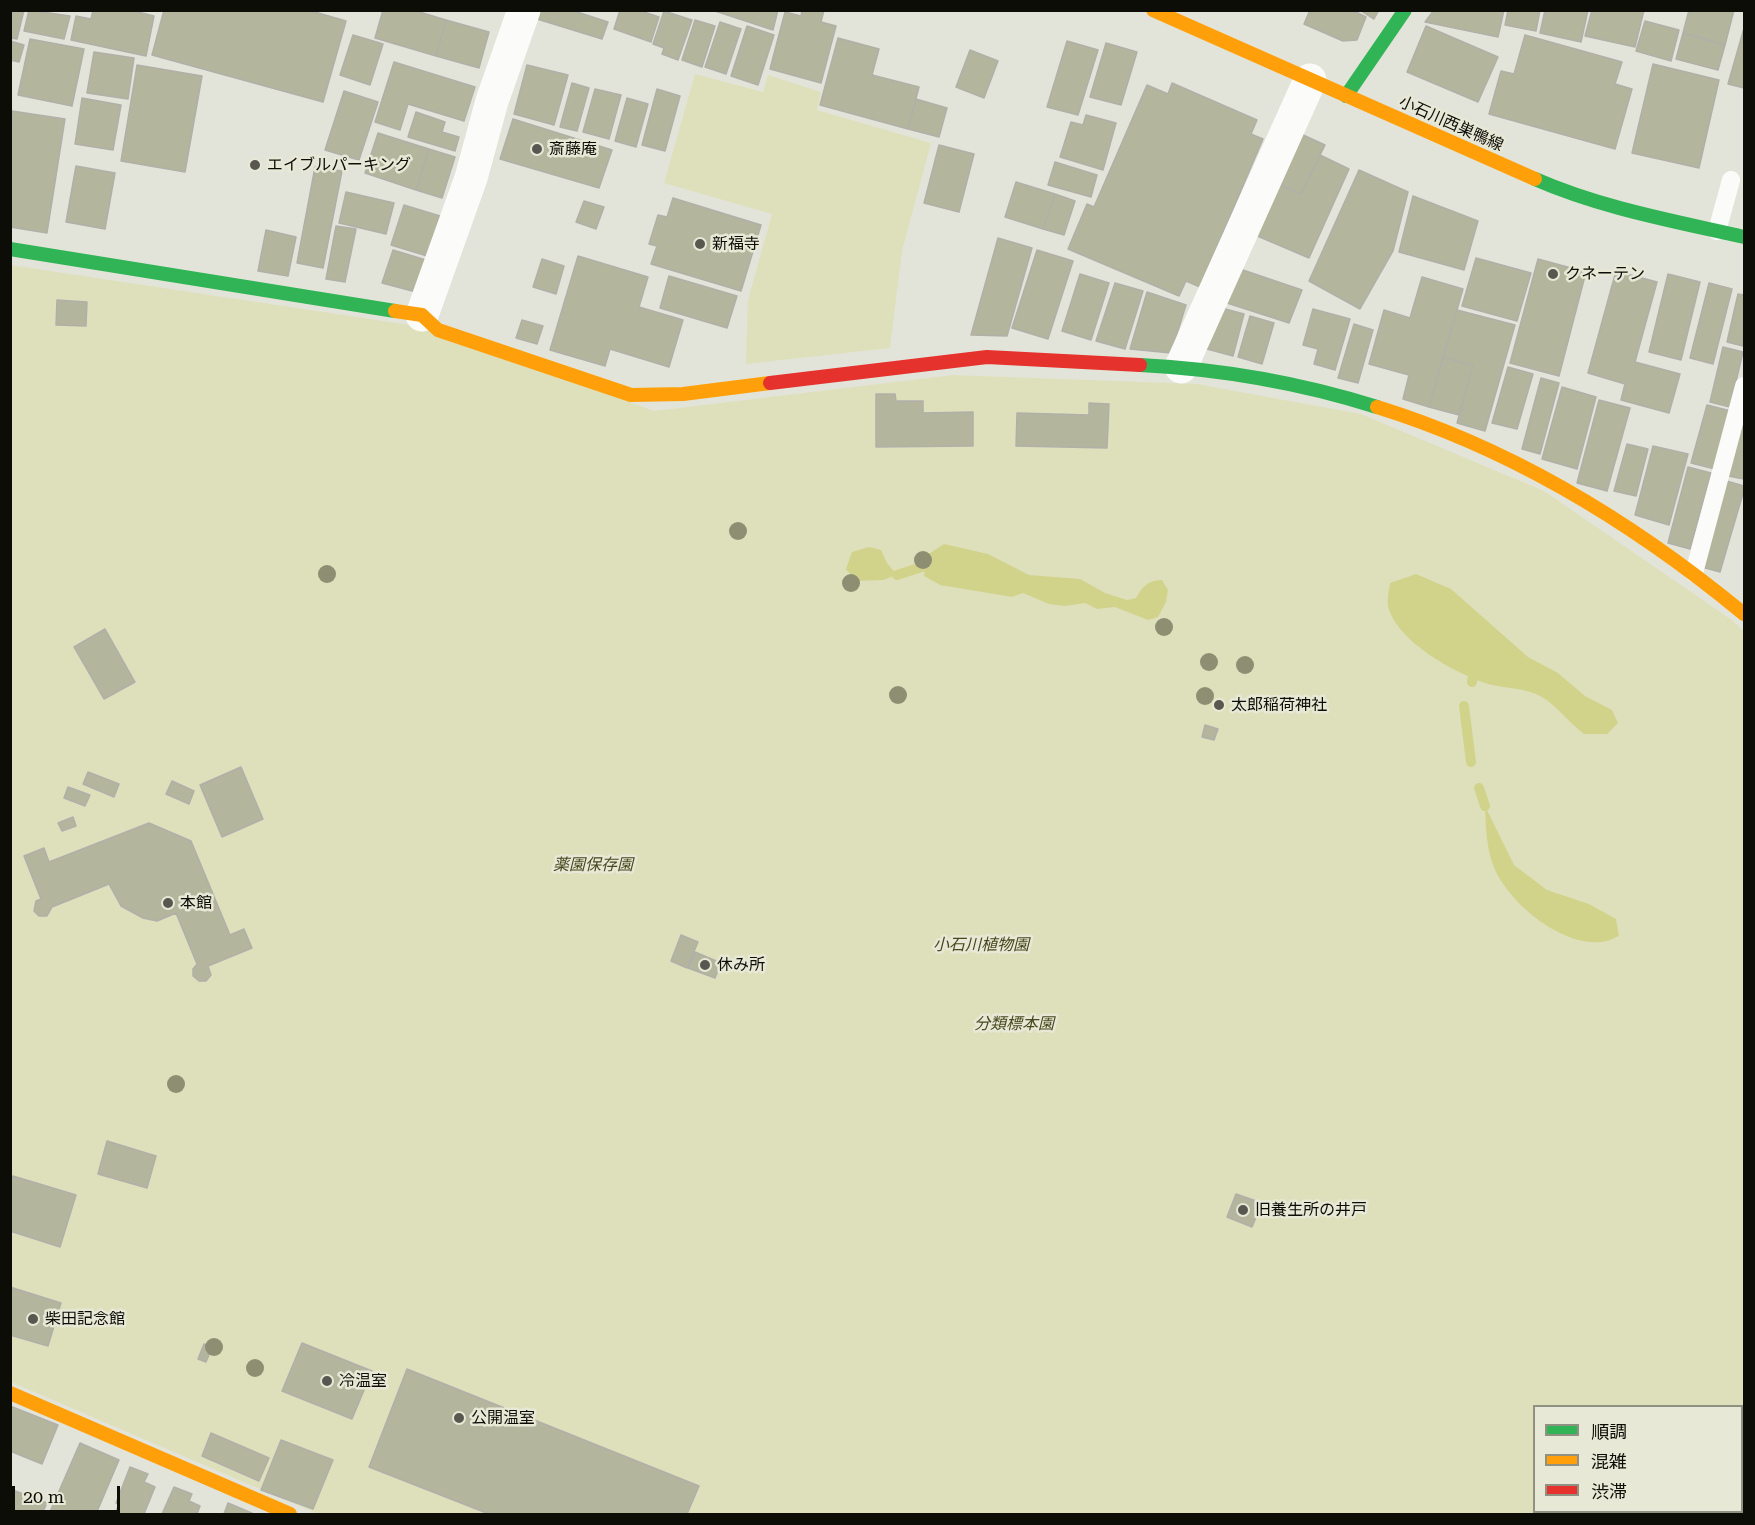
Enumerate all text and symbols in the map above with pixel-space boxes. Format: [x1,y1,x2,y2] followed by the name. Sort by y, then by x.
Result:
[1396,92,1506,156] street label: 小石川西巣鴨線
[549,139,597,159] place label: 斎藤庵
[530,142,544,156] marker: 斎藤庵
[267,155,411,175] place label: エイブルパーキング
[248,158,262,172] marker: エイブルパーキング
[712,234,760,254] place label: 新福寺
[693,237,707,251] marker: 新福寺
[1565,264,1645,284] place label: クネーテン
[1546,267,1560,281] marker: クネーテン
[1231,695,1327,715] place label: 太郎稲荷神社
[1212,698,1226,712] marker: 太郎稲荷神社
[553,855,633,875] park label: 薬園保存園
[180,893,212,913] place label: 本館
[161,896,175,910] marker: 本館
[933,935,1029,955] park label: 小石川植物園
[717,955,765,975] place label: 休み所
[698,958,712,972] marker: 休み所
[974,1014,1054,1034] park label: 分類標本園
[1255,1200,1367,1220] place label: 旧養生所の井戸
[1236,1203,1250,1217] marker: 旧養生所の井戸
[45,1309,125,1329] place label: 柴田記念館
[26,1312,40,1326] marker: 柴田記念館
[339,1371,387,1391] place label: 冷温室
[320,1374,334,1388] marker: 冷温室
[1533,1405,1743,1513] legend
[471,1408,535,1428] place label: 公開温室
[452,1411,466,1425] marker: 公開温室
[1591,1421,1627,1442] text: 順調
[1591,1451,1627,1472] text: 混雑
[15,1474,123,1512] scale bar
[1591,1481,1627,1502] text: 渋滞
[23,1486,64,1507] text: 20 m

